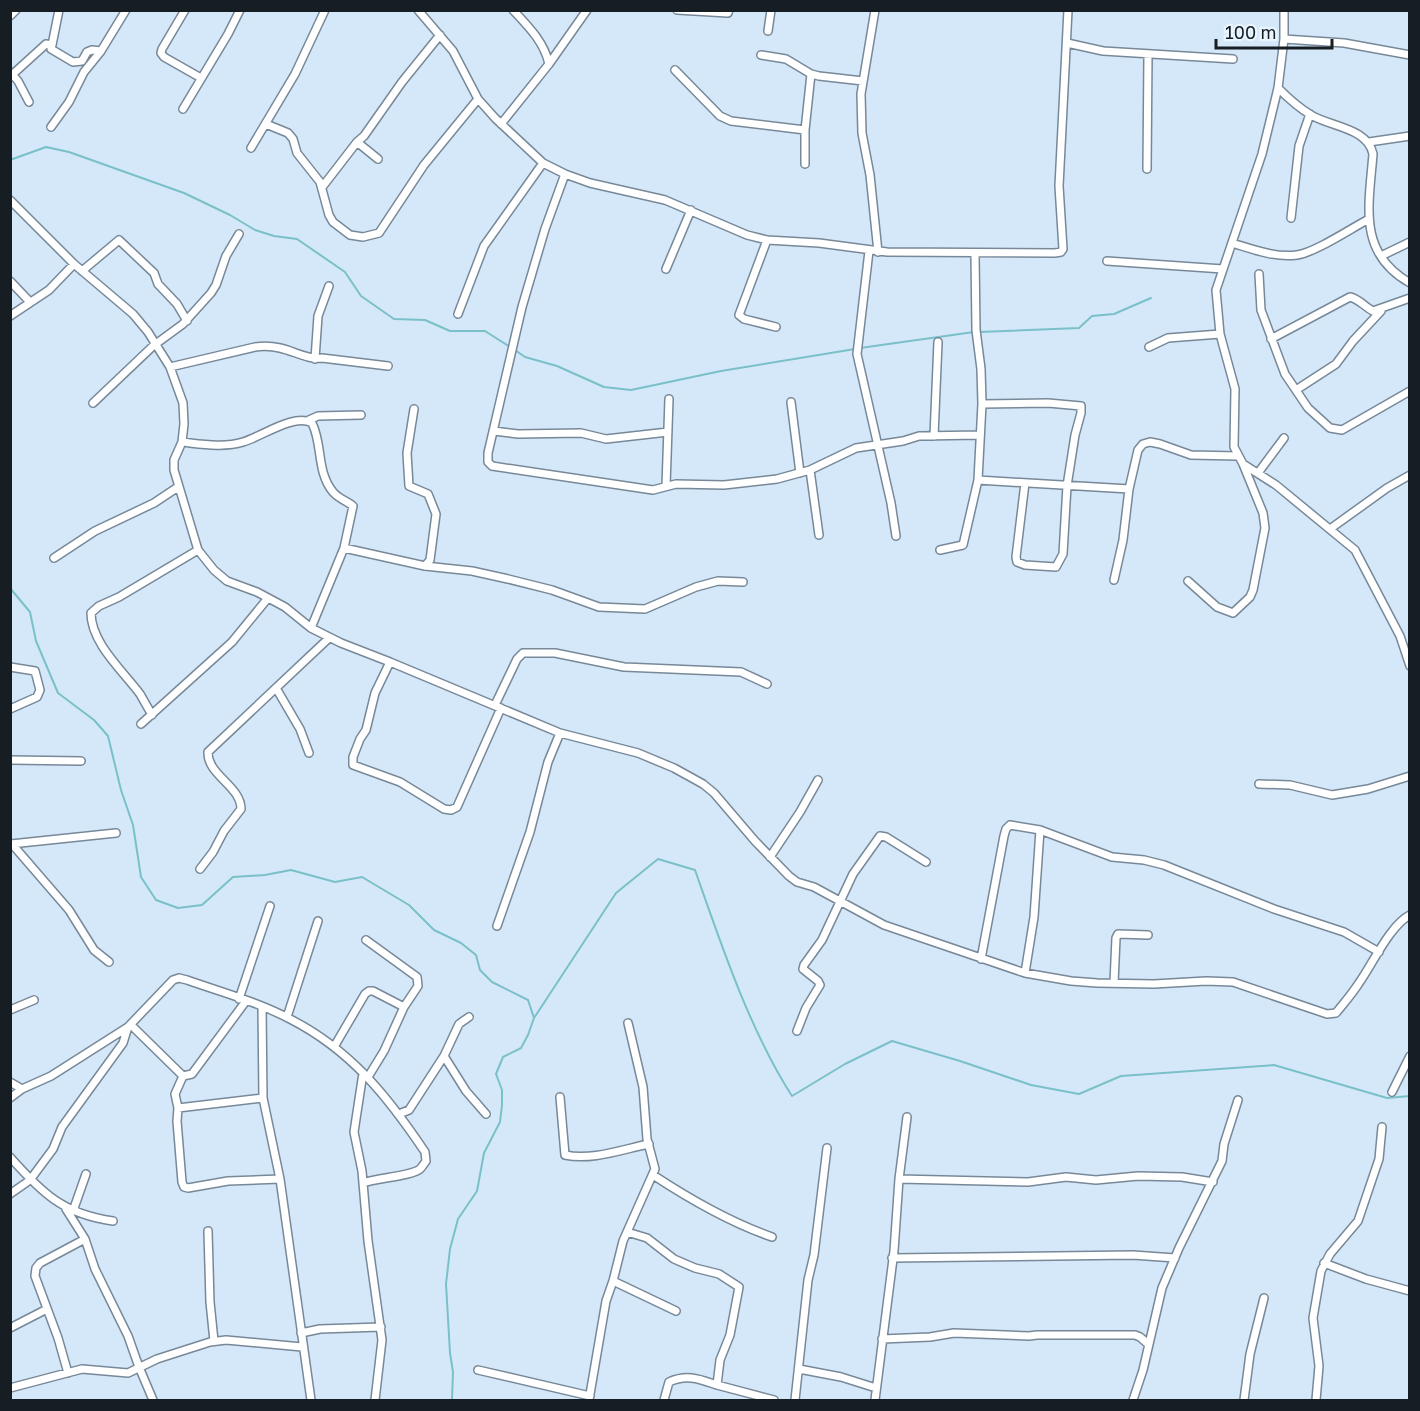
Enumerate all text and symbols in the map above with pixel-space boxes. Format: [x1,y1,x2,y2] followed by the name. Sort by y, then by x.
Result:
[1216,12,1332,50] scale bar
[1225,21,1276,43] text: 100 m

